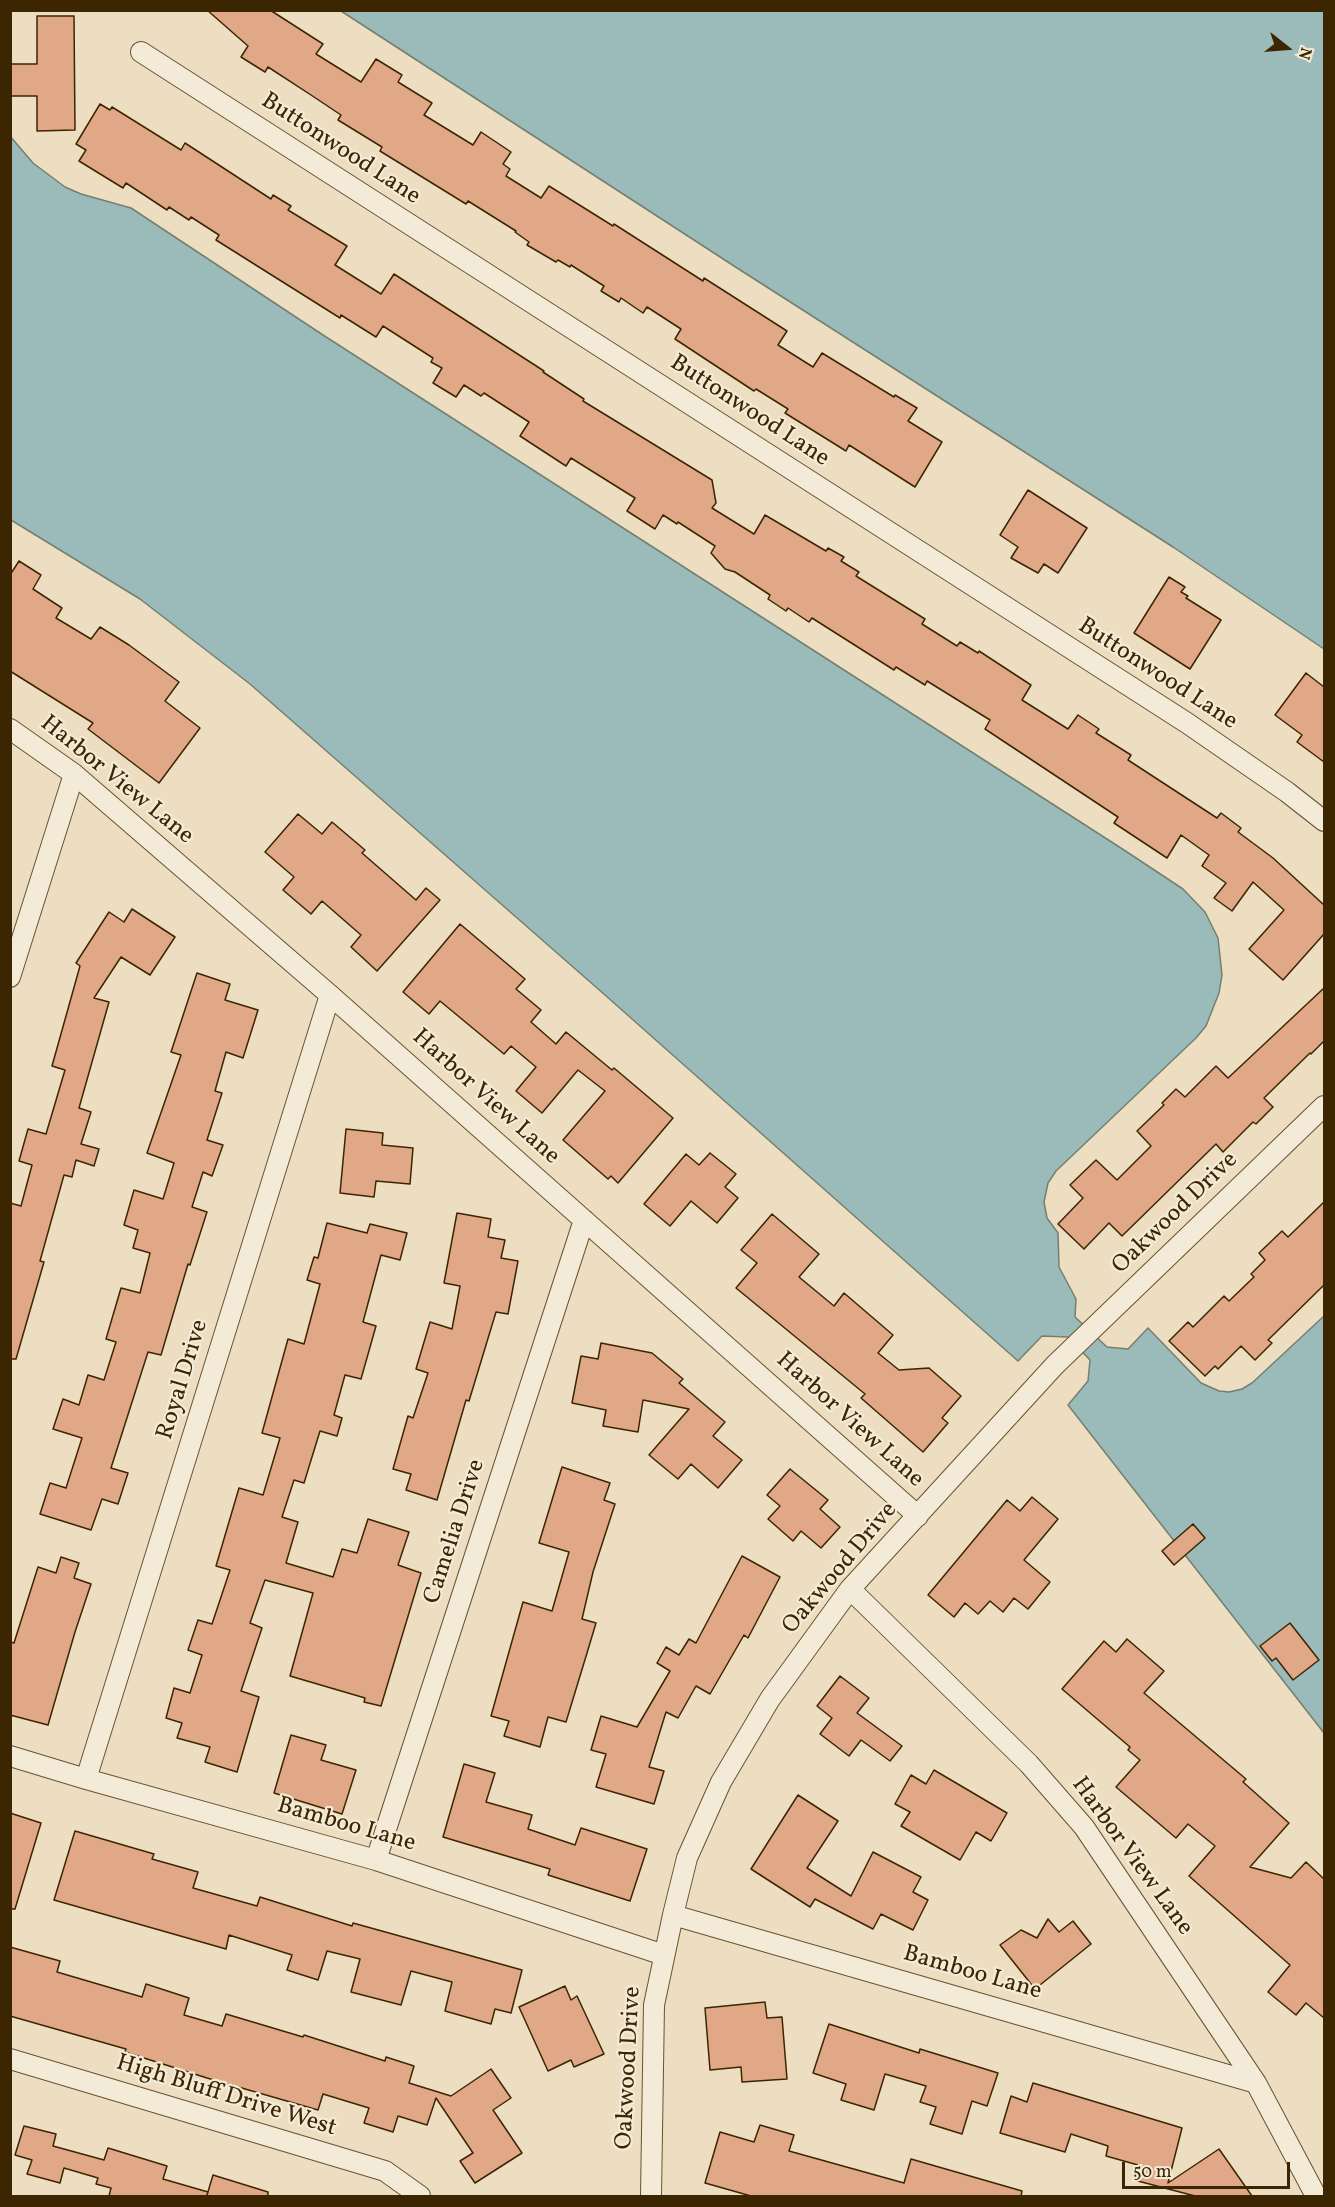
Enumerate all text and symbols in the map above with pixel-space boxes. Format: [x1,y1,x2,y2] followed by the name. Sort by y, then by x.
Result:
[1257,18,1317,78] north arrow
[1292,44,1316,62] text: N
[255,88,425,212] street label: Buttonwood Lane
[664,350,834,474] street label: Buttonwood Lane
[1072,613,1242,737] street label: Buttonwood Lane
[34,710,198,852] street label: Harbor View Lane
[405,1024,565,1172] street label: Harbor View Lane
[1107,1147,1245,1281] street label: Oakwood Drive
[152,1317,216,1443] street label: Royal Drive
[769,1347,929,1495] street label: Harbor View Lane
[419,1456,493,1608] street label: Camelia Drive
[777,1497,905,1641] street label: Oakwood Drive
[1064,1772,1198,1942] street label: Harbor View Lane
[273,1792,419,1860] street label: Bamboo Lane
[899,1940,1045,2008] street label: Bamboo Lane
[611,1986,649,2150] street label: Oakwood Drive
[112,2050,340,2144] street label: High Bluff Drive West
[1125,2150,1293,2188] scale bar
[1133,2160,1172,2185] text: 50 m

